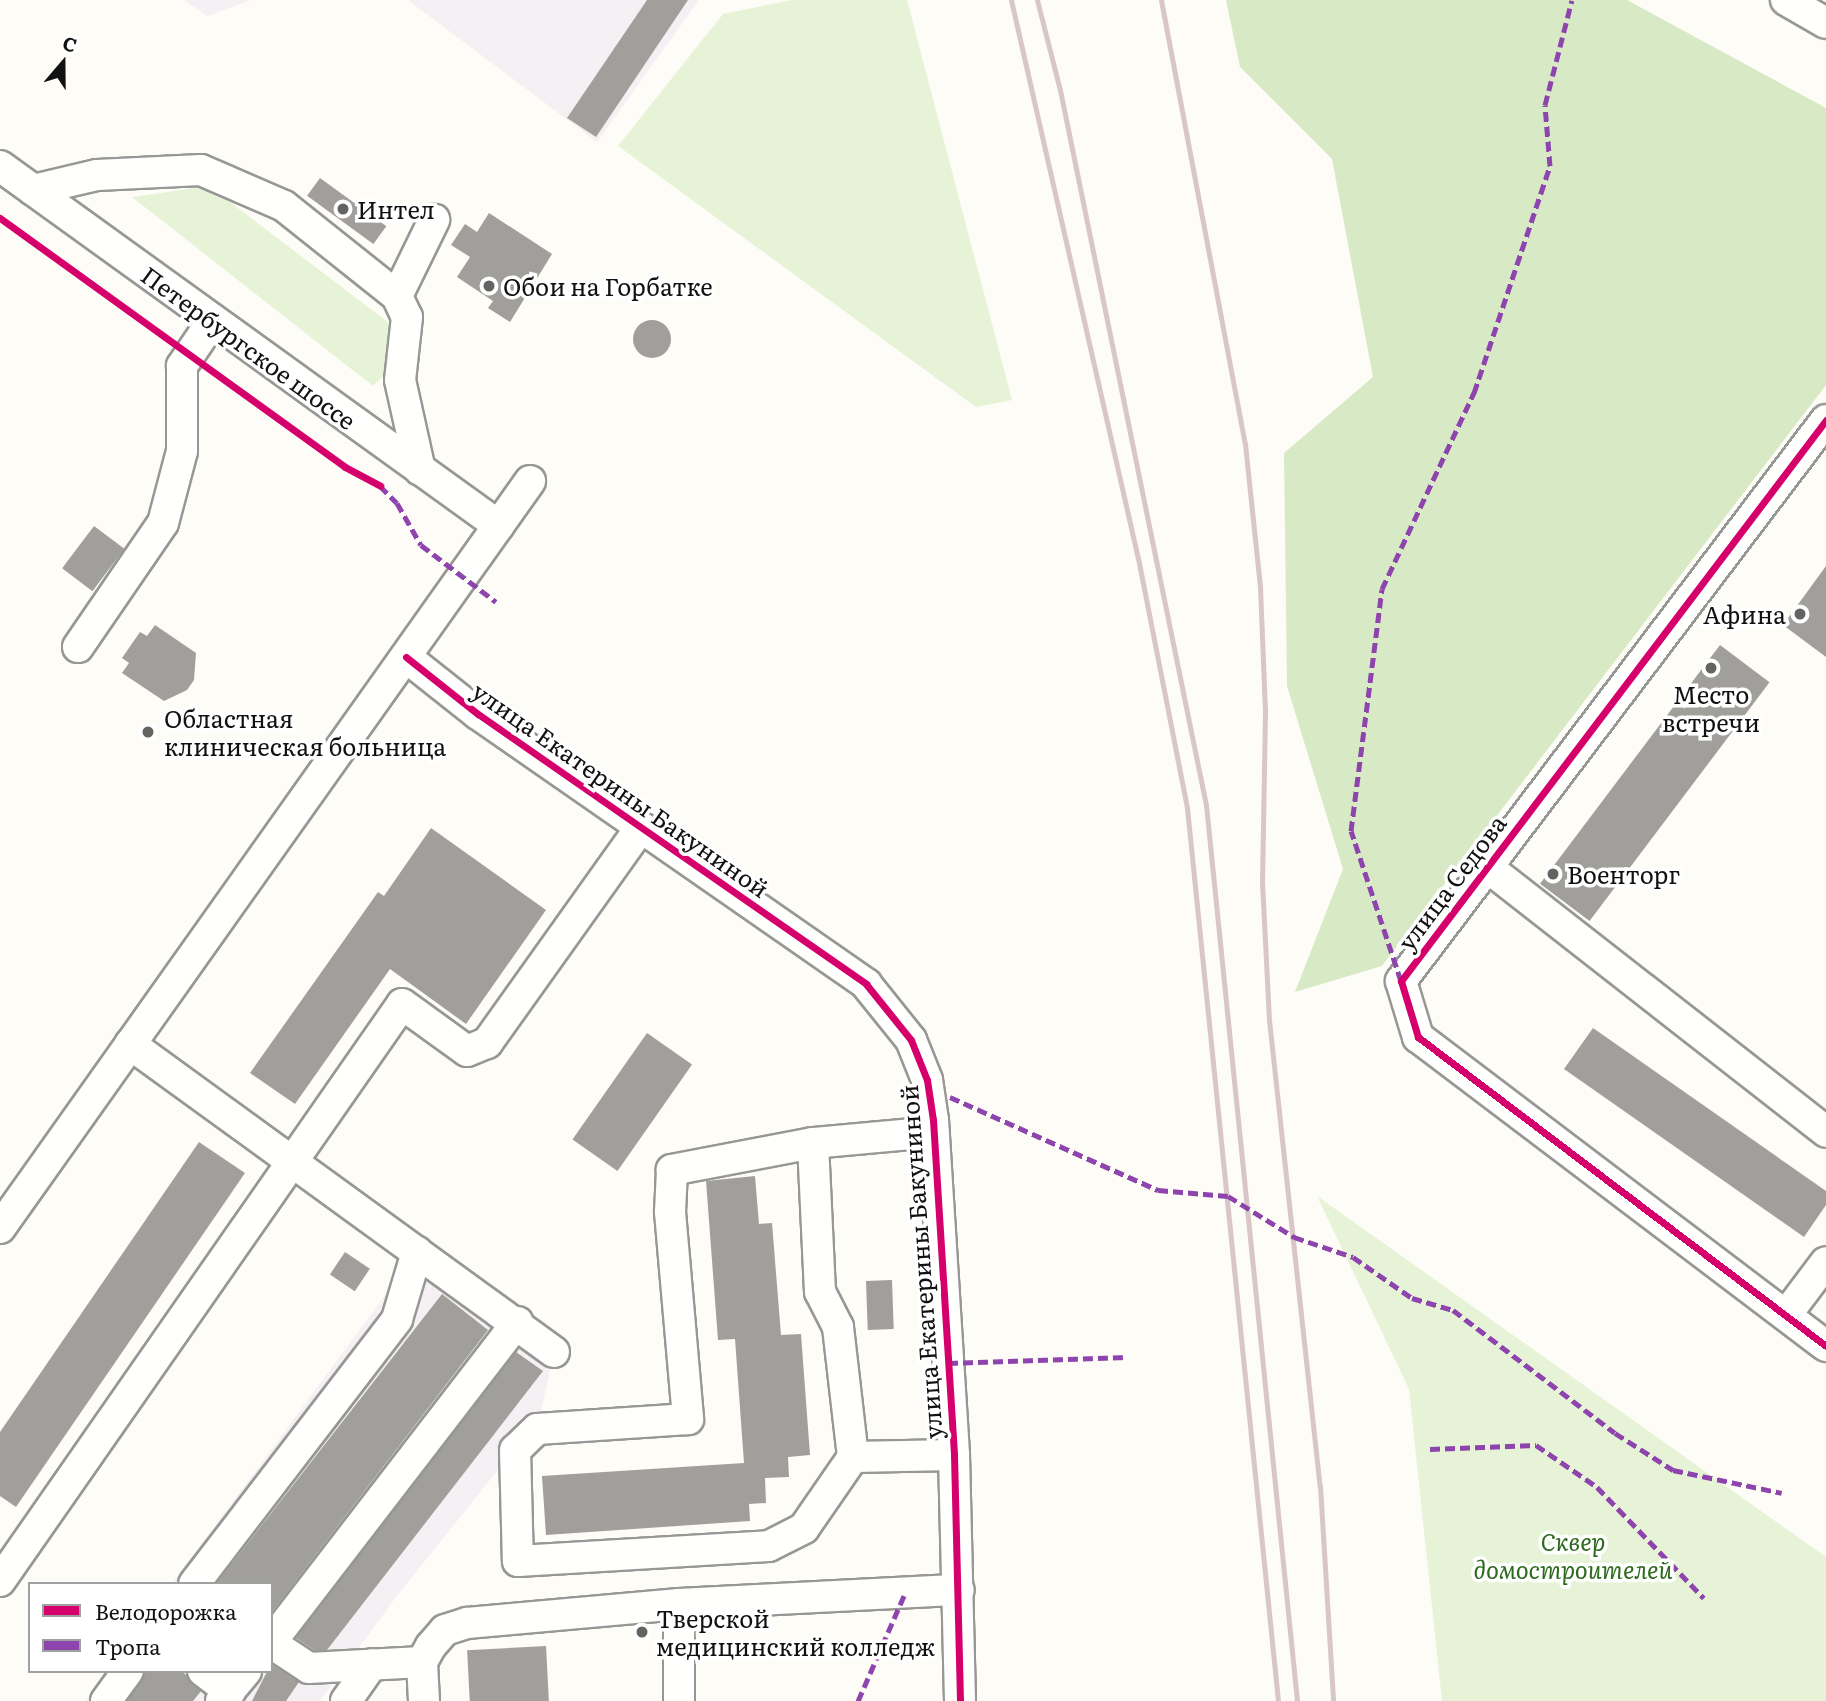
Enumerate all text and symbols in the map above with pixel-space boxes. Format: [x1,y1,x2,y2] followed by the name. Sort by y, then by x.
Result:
[28,28,98,98] north arrow
[59,28,81,59] text: С
[357,195,435,223] place label: Интел
[335,201,351,217] marker: Интел
[136,260,362,434] street label: Петербургское шоссе
[503,272,713,300] place label: Обои на Горбатке
[481,278,497,294] marker: Обои на Горбатке
[1703,600,1786,628] place label: Афина
[1792,606,1808,622] marker: Афина
[1703,660,1719,676] marker: Место встречи
[467,675,775,903] street label: улица Екатерины Бакуниной
[1662,680,1760,736] place label: Место встречи
[164,704,446,760] place label: Областная клиническая больница
[138,722,158,742] marker: Областная клиническая больница
[1391,809,1511,955] street label: улица Седова
[1567,860,1680,888] place label: Военторг
[1545,866,1561,882] marker: Военторг
[893,1084,947,1440] street label: улица Екатерины Бакуниной
[1473,1527,1673,1583] park label: Сквер домостроителей
[28,1582,273,1673] legend
[95,1595,236,1626] text: Велодорожка
[656,1604,935,1660] place label: Тверской медицинский колледж
[634,1624,650,1640] marker: Тверской медицинский колледж
[95,1630,160,1661] text: Тропа

